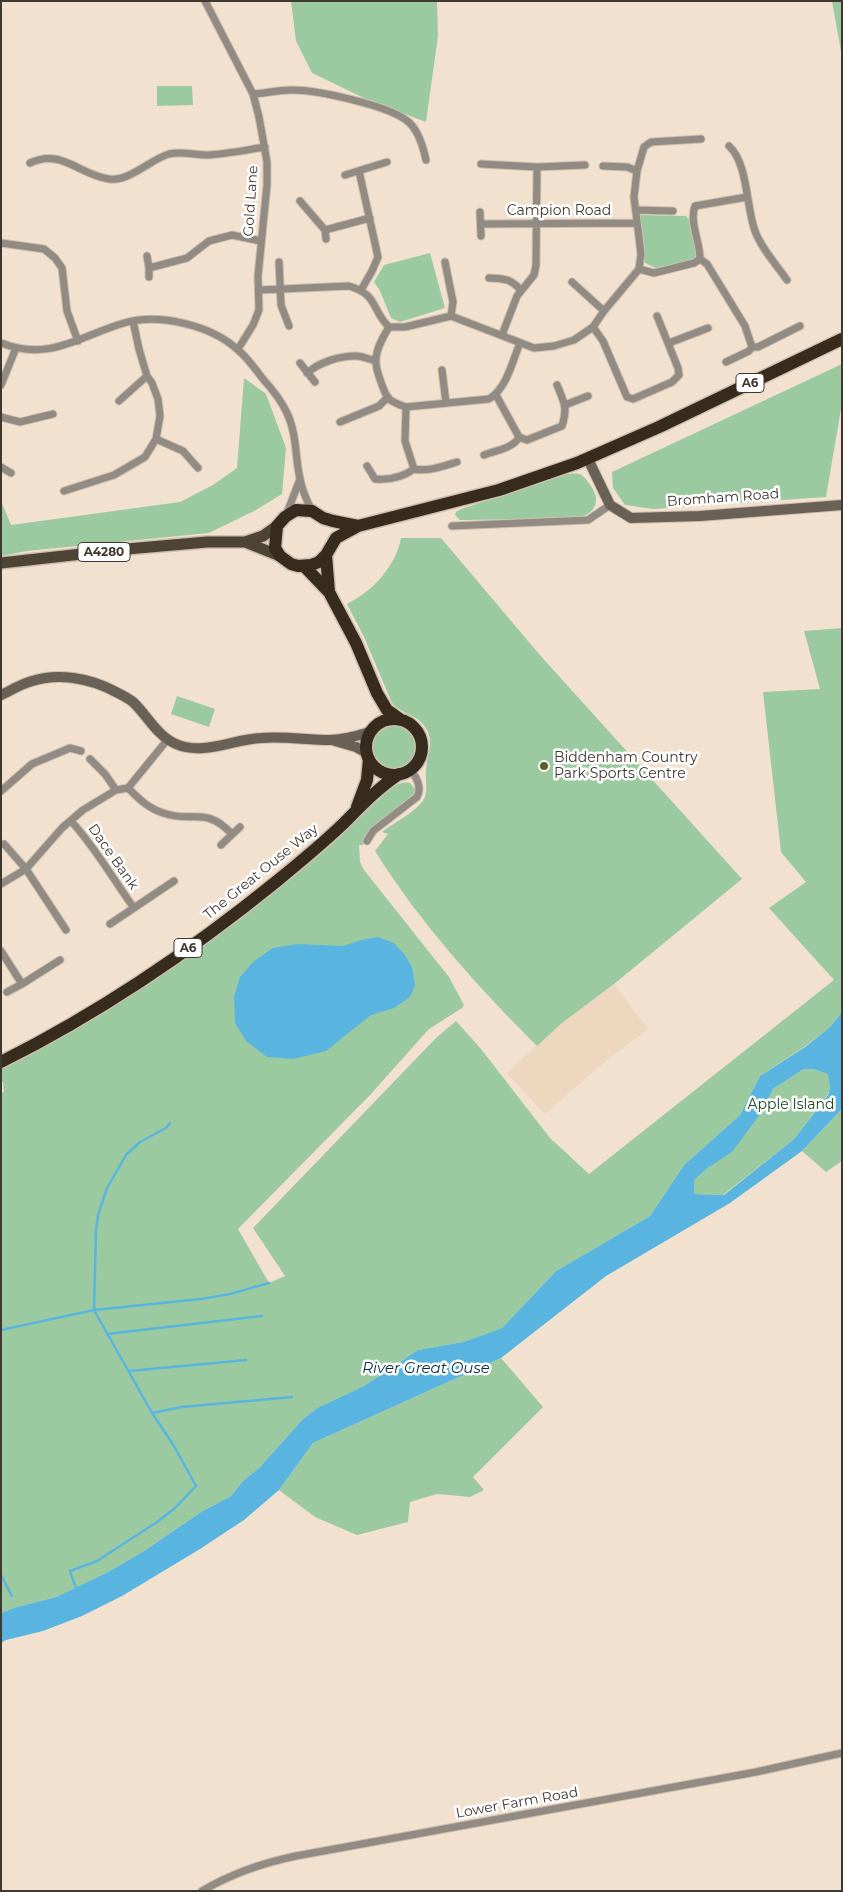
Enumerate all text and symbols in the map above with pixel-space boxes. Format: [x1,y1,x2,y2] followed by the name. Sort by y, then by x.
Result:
[240,165,262,237] street label: Gold Lane
[507,203,611,219] street label: Campion Road
[736,373,764,392] road number: A6
[666,486,780,510] street label: Bromham Road
[78,542,130,562] road number: A4280
[554,750,698,782] place label: Biddenham Country Park Sports Centre
[538,760,550,772] marker: Biddenham Country Park Sports Centre
[84,821,142,893] street label: Dace Bank
[200,821,322,923] street label: The Great Ouse Way
[174,938,202,958] road number: A6
[748,1097,834,1113] park label: Apple Island
[362,1360,490,1378] water label: River Great Ouse
[454,1784,580,1822] street label: Lower Farm Road

